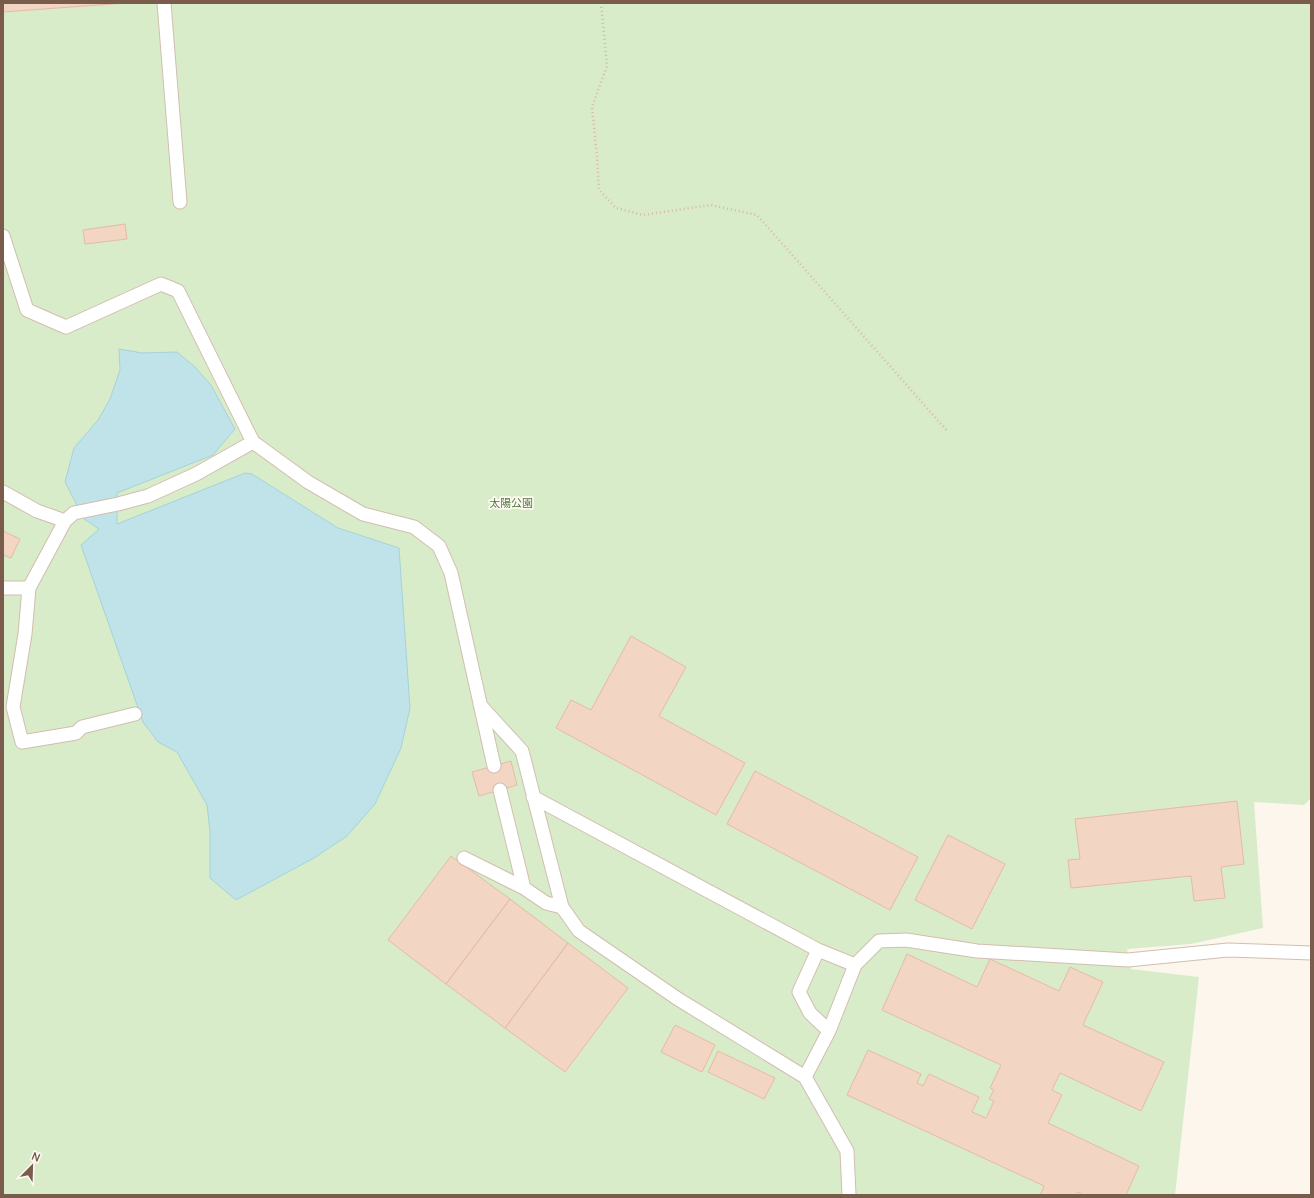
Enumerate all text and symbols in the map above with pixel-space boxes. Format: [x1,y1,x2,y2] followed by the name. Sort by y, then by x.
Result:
[489,495,533,510] park label: 太陽公園
[12,1146,52,1186] north arrow
[30,1148,43,1165] text: N

